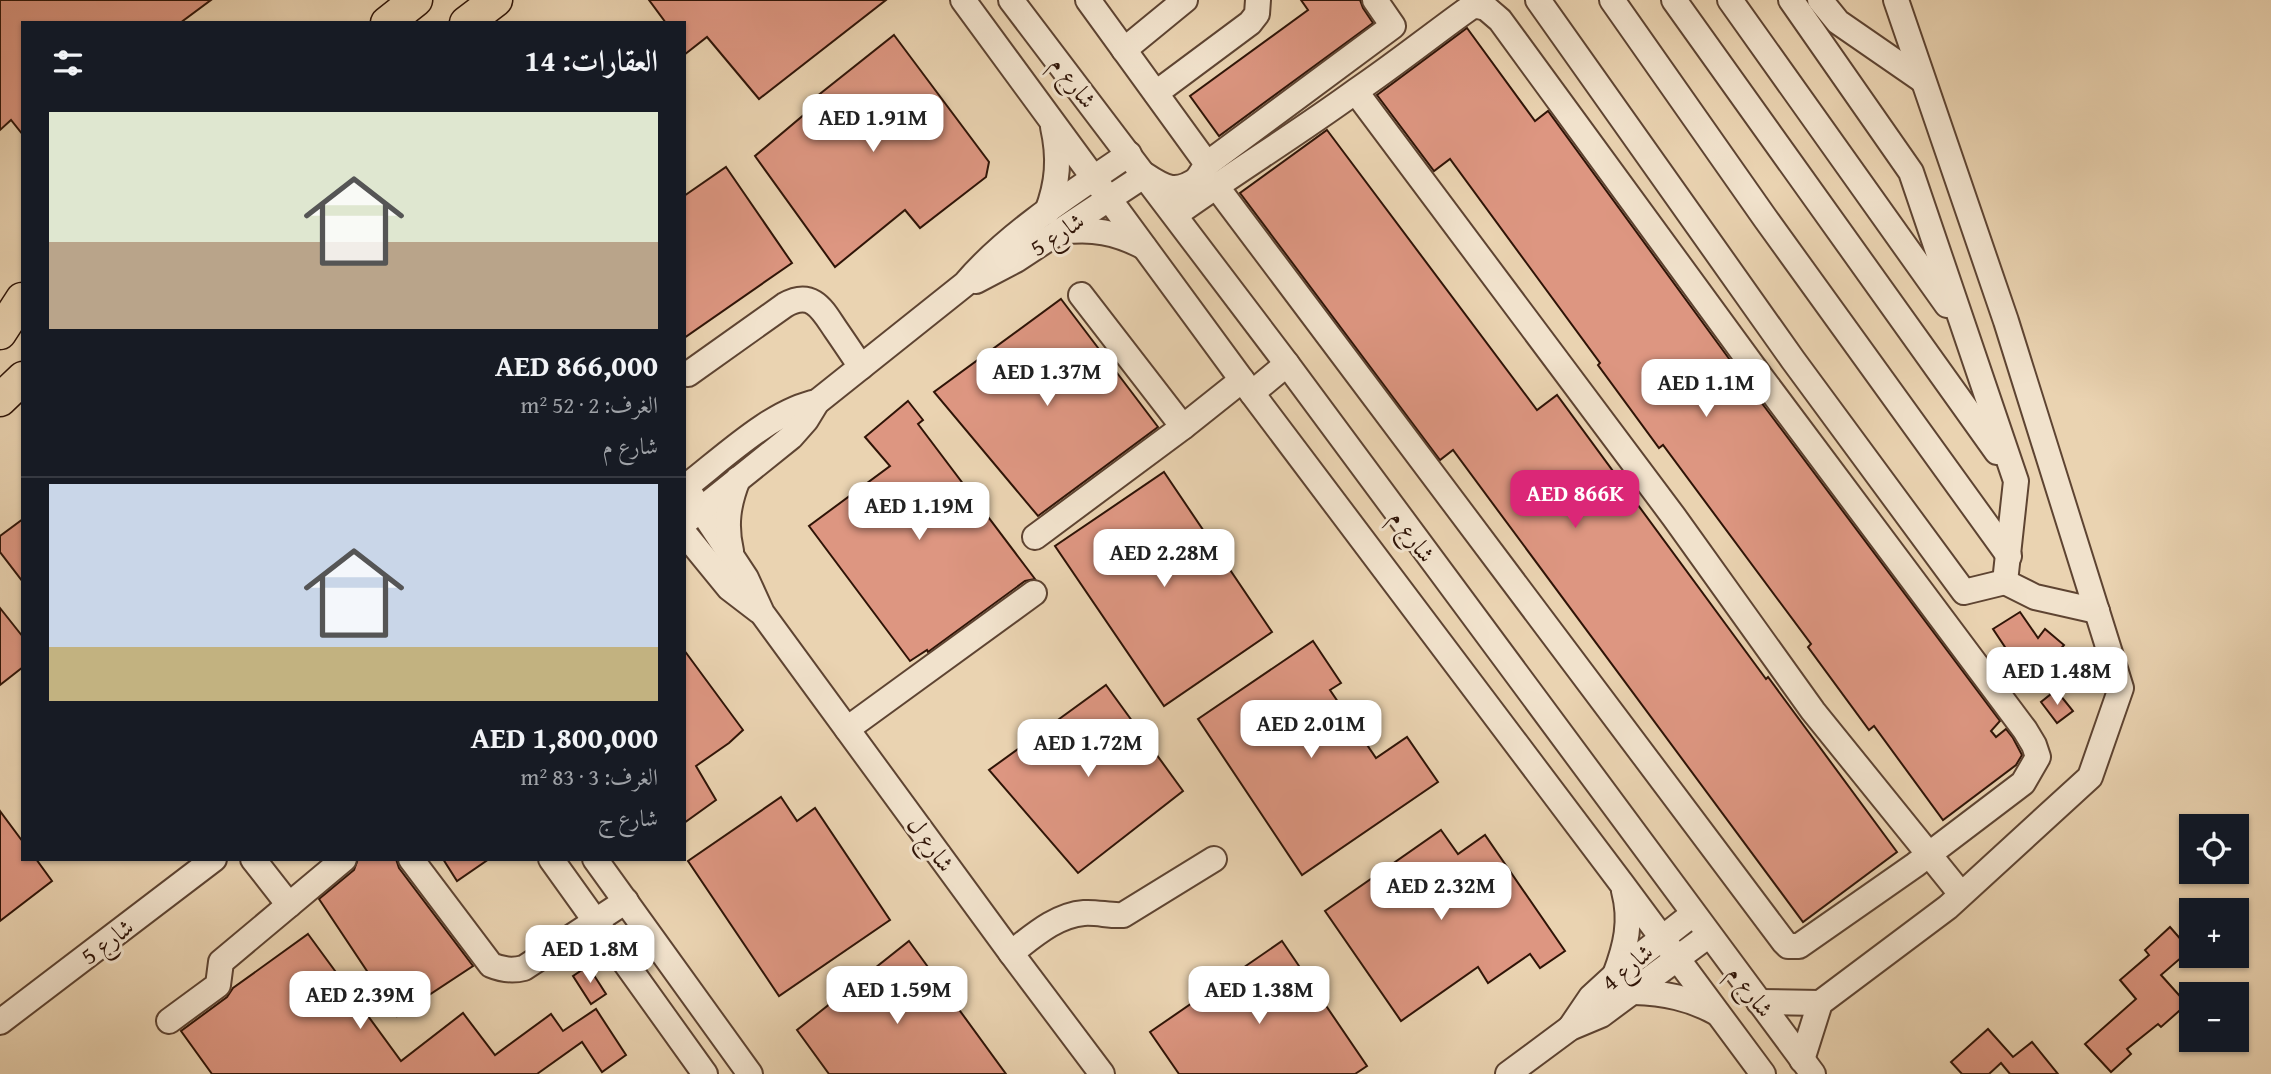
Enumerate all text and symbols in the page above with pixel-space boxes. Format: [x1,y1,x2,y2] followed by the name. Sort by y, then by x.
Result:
[525,38,658,82] text: العقارات: 14
[49,44,87,82] icon: filters
[1039,48,1105,118] street label: شارع م
[793,94,953,154] pin: AED 1.91M
[818,100,928,133] text: AED 1.91M
[291,158,417,284] icon: home
[1023,203,1093,267] street label: شارع 5
[495,343,658,387] text: AED 866,000
[967,348,1127,408] pin: AED 1.37M
[992,354,1102,387] text: AED 1.37M
[1634,360,1778,419] pin: AED 1.1M
[1657,365,1755,398] text: AED 1.1M
[521,388,658,421] text: الغرف: 2 · 52 m²
[603,429,658,462] text: شارع م
[1503,470,1647,530] pin: AED 866K
[1526,476,1624,509] text: AED 866K
[839,482,999,542] pin: AED 1.19M
[864,488,974,521] text: AED 1.19M
[1379,502,1444,572] street label: شارع م
[291,530,417,656] icon: home
[1084,530,1244,589] pin: AED 2.28M
[1109,535,1219,568] text: AED 2.28M
[1977,648,2137,707] pin: AED 1.48M
[2002,653,2112,686] text: AED 1.48M
[1231,700,1391,760] pin: AED 2.01M
[1256,706,1366,739] text: AED 2.01M
[471,715,658,759] text: AED 1,800,000
[1008,720,1168,779] pin: AED 1.72M
[1033,725,1143,758] text: AED 1.72M
[521,760,658,793] text: الغرف: 3 · 83 m²
[598,801,658,834] text: شارع ج
[896,809,963,881] street label: شارع ل
[2179,814,2249,1052] map controls
[2179,814,2249,884] button: locate
[1361,862,1521,922] pin: AED 2.32M
[1386,868,1496,901] text: AED 2.32M
[2179,898,2249,968] button: +
[73,909,143,975] street label: شارع 5
[518,926,662,985] pin: AED 1.8M
[541,931,639,964] text: AED 1.8M
[1593,935,1663,1002] street label: شارع 4
[1716,957,1782,1027] street label: شارع م
[817,967,977,1026] pin: AED 1.59M
[1179,967,1339,1026] pin: AED 1.38M
[280,972,440,1031] pin: AED 2.39M
[842,972,952,1005] text: AED 1.59M
[1204,972,1314,1005] text: AED 1.38M
[305,977,415,1010] text: AED 2.39M
[2179,982,2249,1052] button: −

